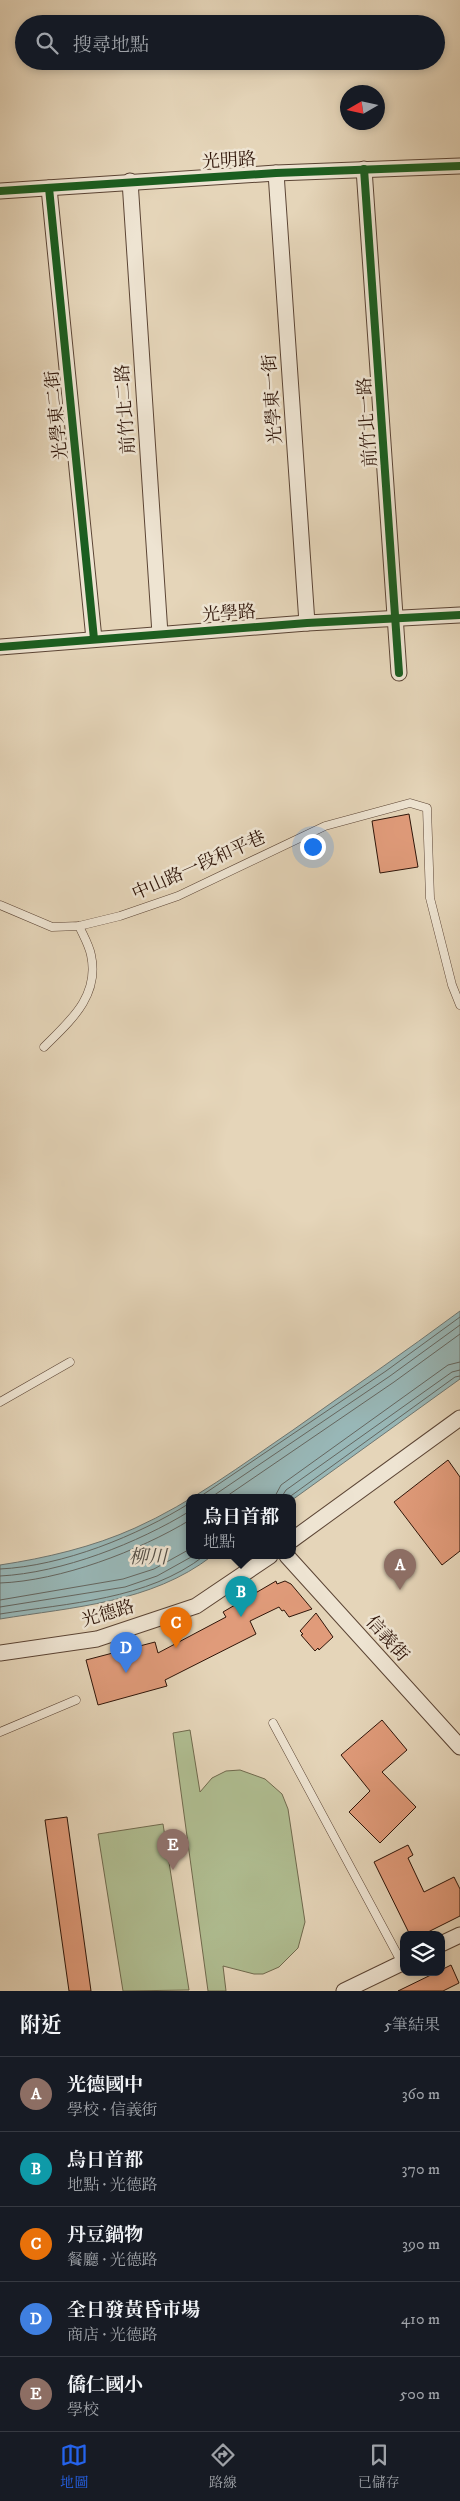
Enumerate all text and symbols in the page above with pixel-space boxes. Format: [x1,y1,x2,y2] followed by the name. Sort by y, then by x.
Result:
[15,15,445,70] search box
[33,29,61,57] icon: search
[73,34,149,57] text: 搜尋地點
[340,85,385,130] north arrow
[201,149,257,173] street label: 光明路
[259,353,287,445] street label: 光學東一街
[112,363,140,455] street label: 前竹北二路
[41,369,73,461] street label: 光學東二街
[354,376,382,468] street label: 前竹北一路
[201,601,257,627] street label: 光學路
[129,827,269,905] street label: 中山路一段和平巷
[300,834,326,860] your location
[186,1494,296,1559] popup
[203,1506,279,1529] text: 烏日首都
[203,1532,235,1552] text: 地點
[129,1546,169,1569] water label: 柳川
[384,1549,416,1590] pin: A
[225,1576,257,1617] pin: B
[79,1596,137,1632] street label: 光德路
[160,1607,192,1648] pin: C
[361,1612,413,1666] street label: 信義街
[110,1632,142,1673] pin: D
[157,1829,189,1870] pin: E
[400,1931,445,1976] map controls
[400,1931,445,1976] button: layers
[20,2013,62,2039] text: 附近
[384,2015,440,2035] text: 5筆結果
[67,2074,143,2097] text: 光德國中
[31,2084,41,2104] text: A
[402,2084,440,2104] text: 360 m
[67,2100,158,2120] text: 學校 · 信義街
[67,2149,143,2172] text: 烏日首都
[31,2159,41,2179] text: B
[402,2159,440,2179] text: 370 m
[67,2175,158,2195] text: 地點 · 光德路
[67,2224,143,2247] text: 丹豆鍋物
[31,2234,41,2254] text: C
[402,2234,440,2254] text: 390 m
[67,2250,158,2270] text: 餐廳 · 光德路
[67,2299,200,2322] text: 全日發黃昏市場
[30,2309,42,2329] text: D
[401,2309,440,2329] text: 410 m
[67,2325,158,2345] text: 商店 · 光德路
[67,2374,143,2397] text: 僑仁國小
[30,2384,42,2404] text: E
[399,2384,440,2404] text: 500 m
[67,2400,99,2420] text: 學校
[60,2441,88,2492] tab: 地圖
[209,2441,237,2492] tab: 路線
[358,2441,400,2492] tab: 已儲存

